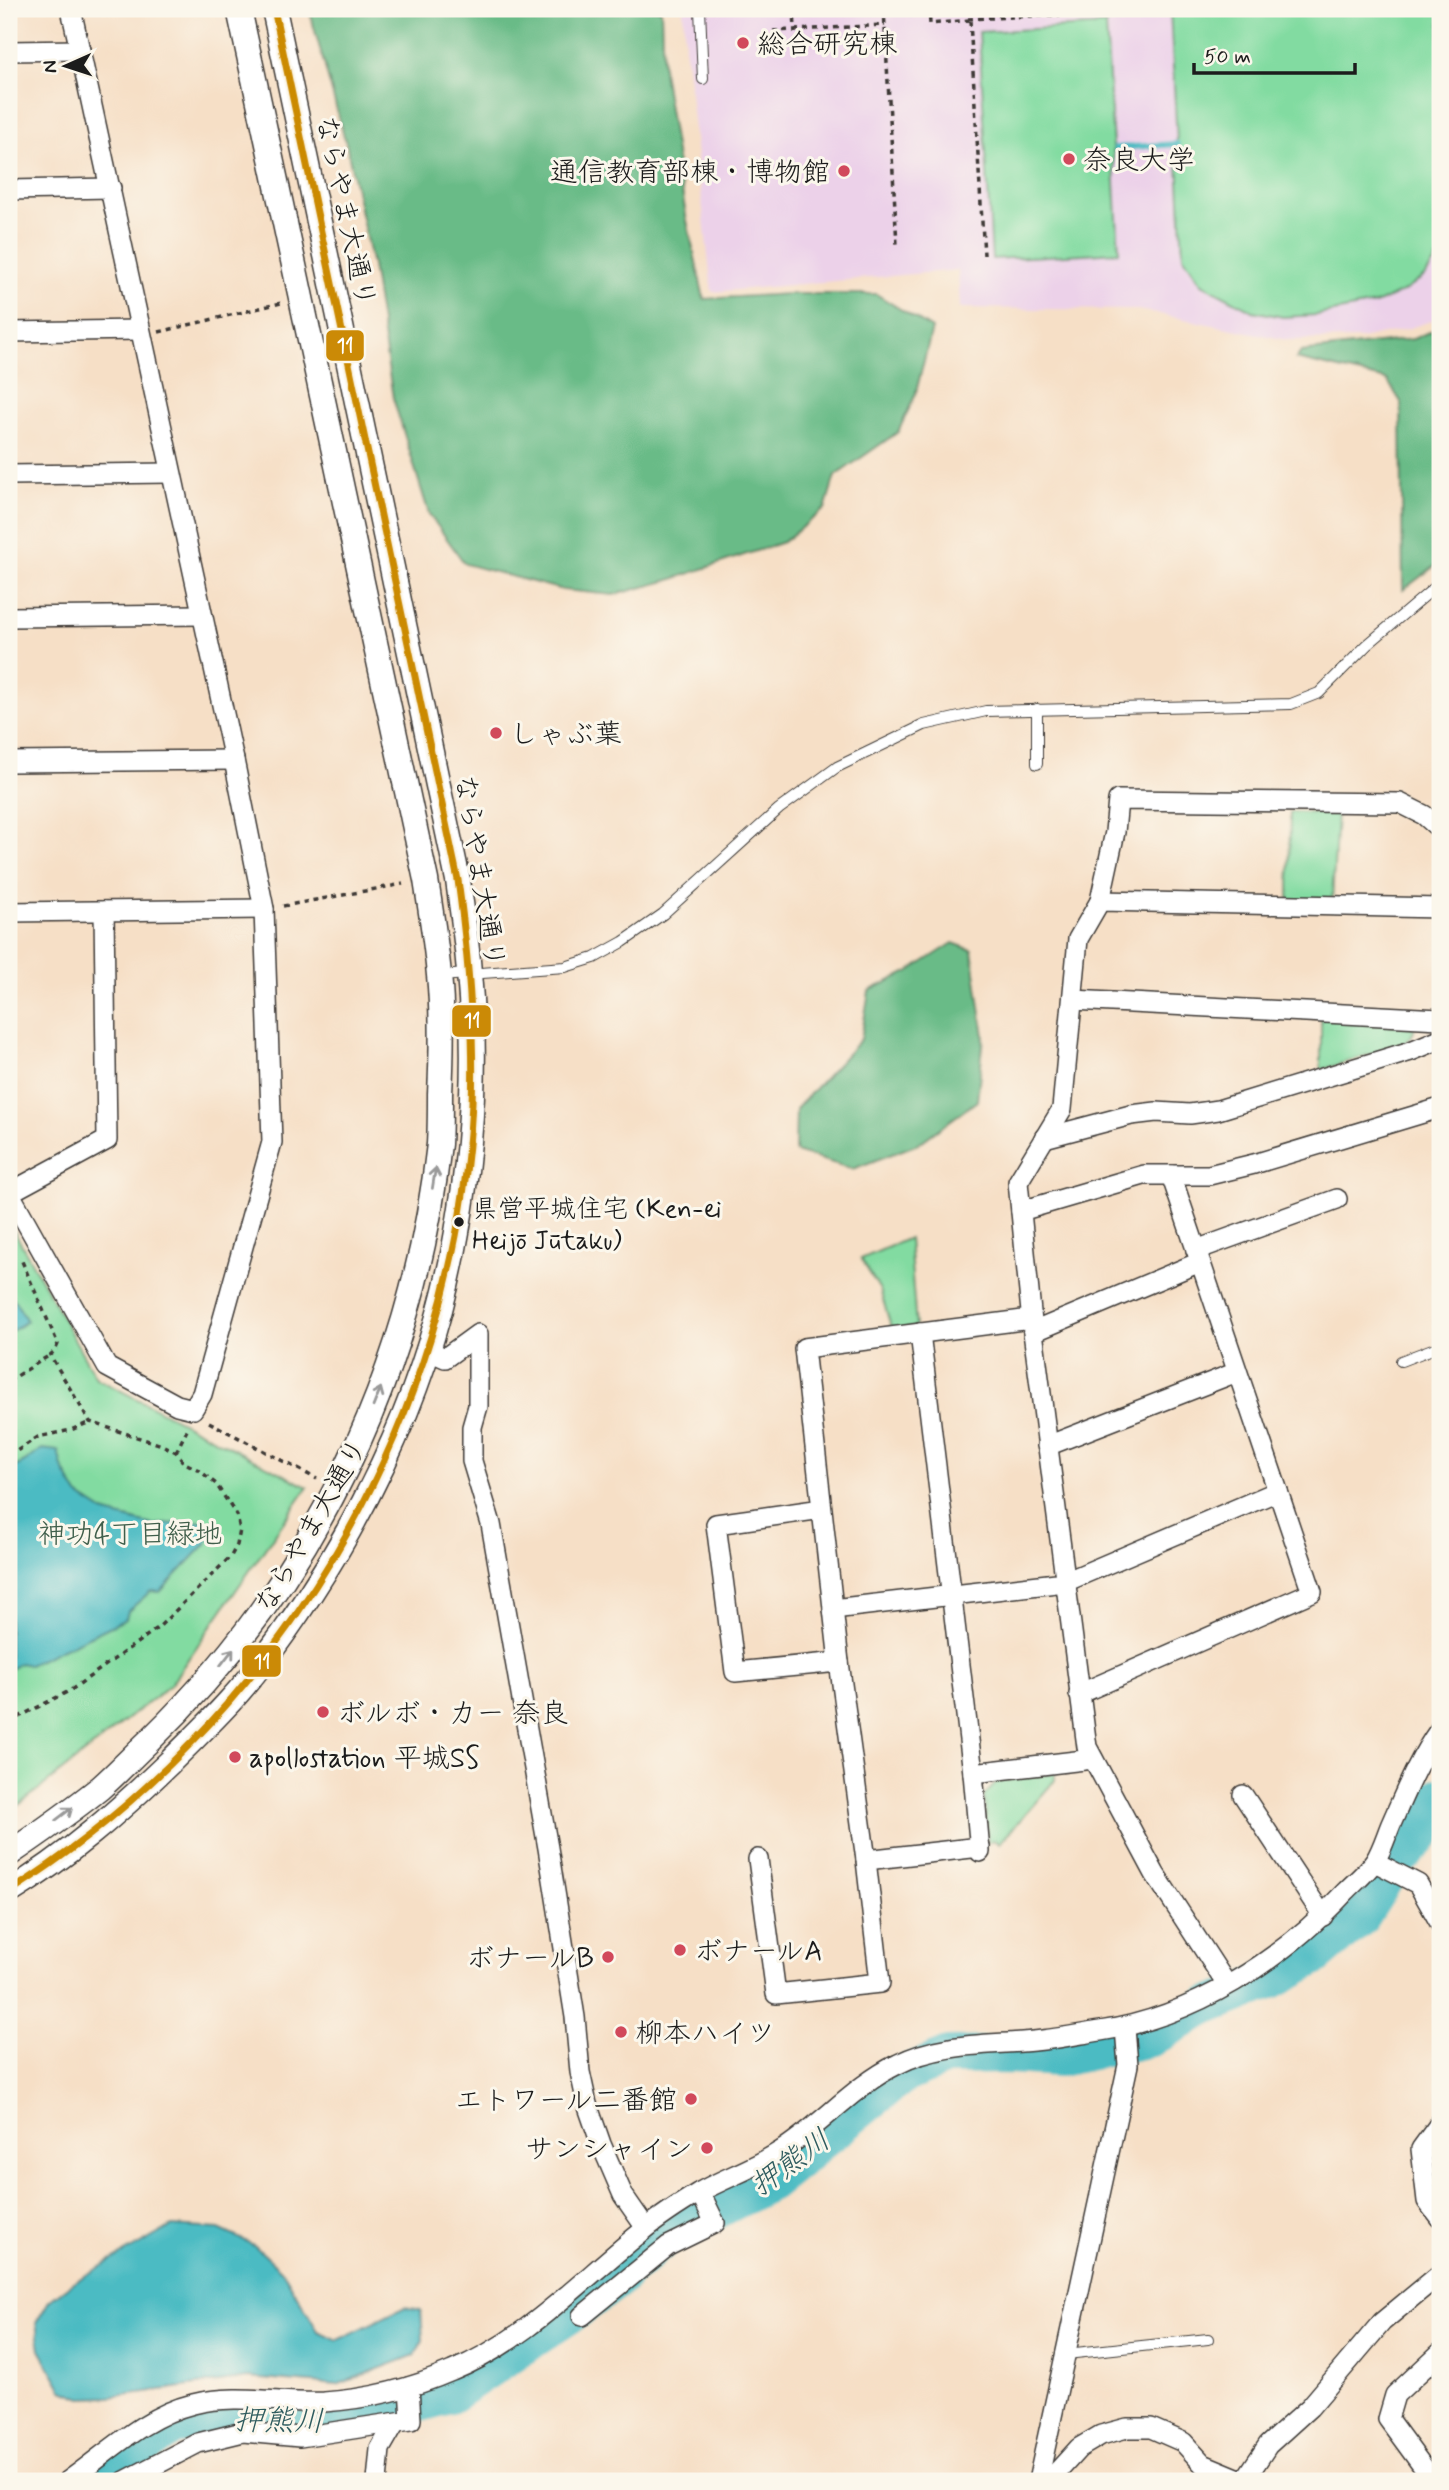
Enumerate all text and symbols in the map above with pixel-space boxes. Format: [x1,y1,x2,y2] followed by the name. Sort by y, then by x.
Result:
[757,27,897,64] place label: 総合研究棟
[32,32,102,102] north arrow
[1194,32,1354,76] scale bar
[735,35,751,51] marker: 総合研究棟
[1204,43,1251,71] text: 50 m
[38,60,63,74] text: N
[306,112,383,311] street label: ならやま大通り
[1083,143,1195,180] place label: 奈良大学
[1061,151,1077,167] marker: 奈良大学
[550,155,830,192] place label: 通信教育部棟・博物館
[836,163,852,179] marker: 通信教育部棟・博物館
[325,329,365,362] line badge: 11
[337,334,353,359] text: 11
[510,717,622,754] place label: しゃぶ葉
[488,725,504,741] marker: しゃぶ葉
[445,772,512,971] street label: ならやま大通り
[451,1004,492,1038] line badge: 11
[464,1009,480,1034] text: 11
[427,1167,440,1189] one-way arrow
[472,1193,722,1259] place label: 県営平城住宅 (Ken-ei Heijō Jūtaku)
[452,1215,466,1229] marker: 県営平城住宅 (Ken-ei Heijō Jūtaku)
[372,1387,385,1409] one-way arrow
[247,1432,377,1620] street label: ならやま大通り
[38,1517,222,1554] park label: 神功4丁目緑地
[241,1644,282,1678] line badge: 11
[220,1648,235,1666] one-way arrow
[254,1650,270,1675] text: 11
[337,1696,568,1733] place label: ボルボ・カー 奈良
[315,1704,331,1720] marker: ボルボ・カー 奈良
[249,1741,479,1778] place label: apollostation 平城SS
[227,1749,243,1765] marker: apollostation 平城SS
[54,1807,73,1822] one-way arrow
[694,1934,823,1971] place label: ボナールA
[466,1941,594,1978] place label: ボナールB
[672,1942,688,1958] marker: ボナールA
[600,1949,616,1965] marker: ボナールB
[635,2016,775,2053] place label: 柳本ハイツ
[613,2024,629,2040] marker: 柳本ハイツ
[455,2083,677,2120] place label: エトワール二番館
[683,2091,699,2107] marker: エトワール二番館
[743,2121,839,2205] water label: 押熊川
[525,2132,693,2169] place label: サンシャイン
[699,2140,715,2156] marker: サンシャイン
[234,2401,324,2442] water label: 押熊川

